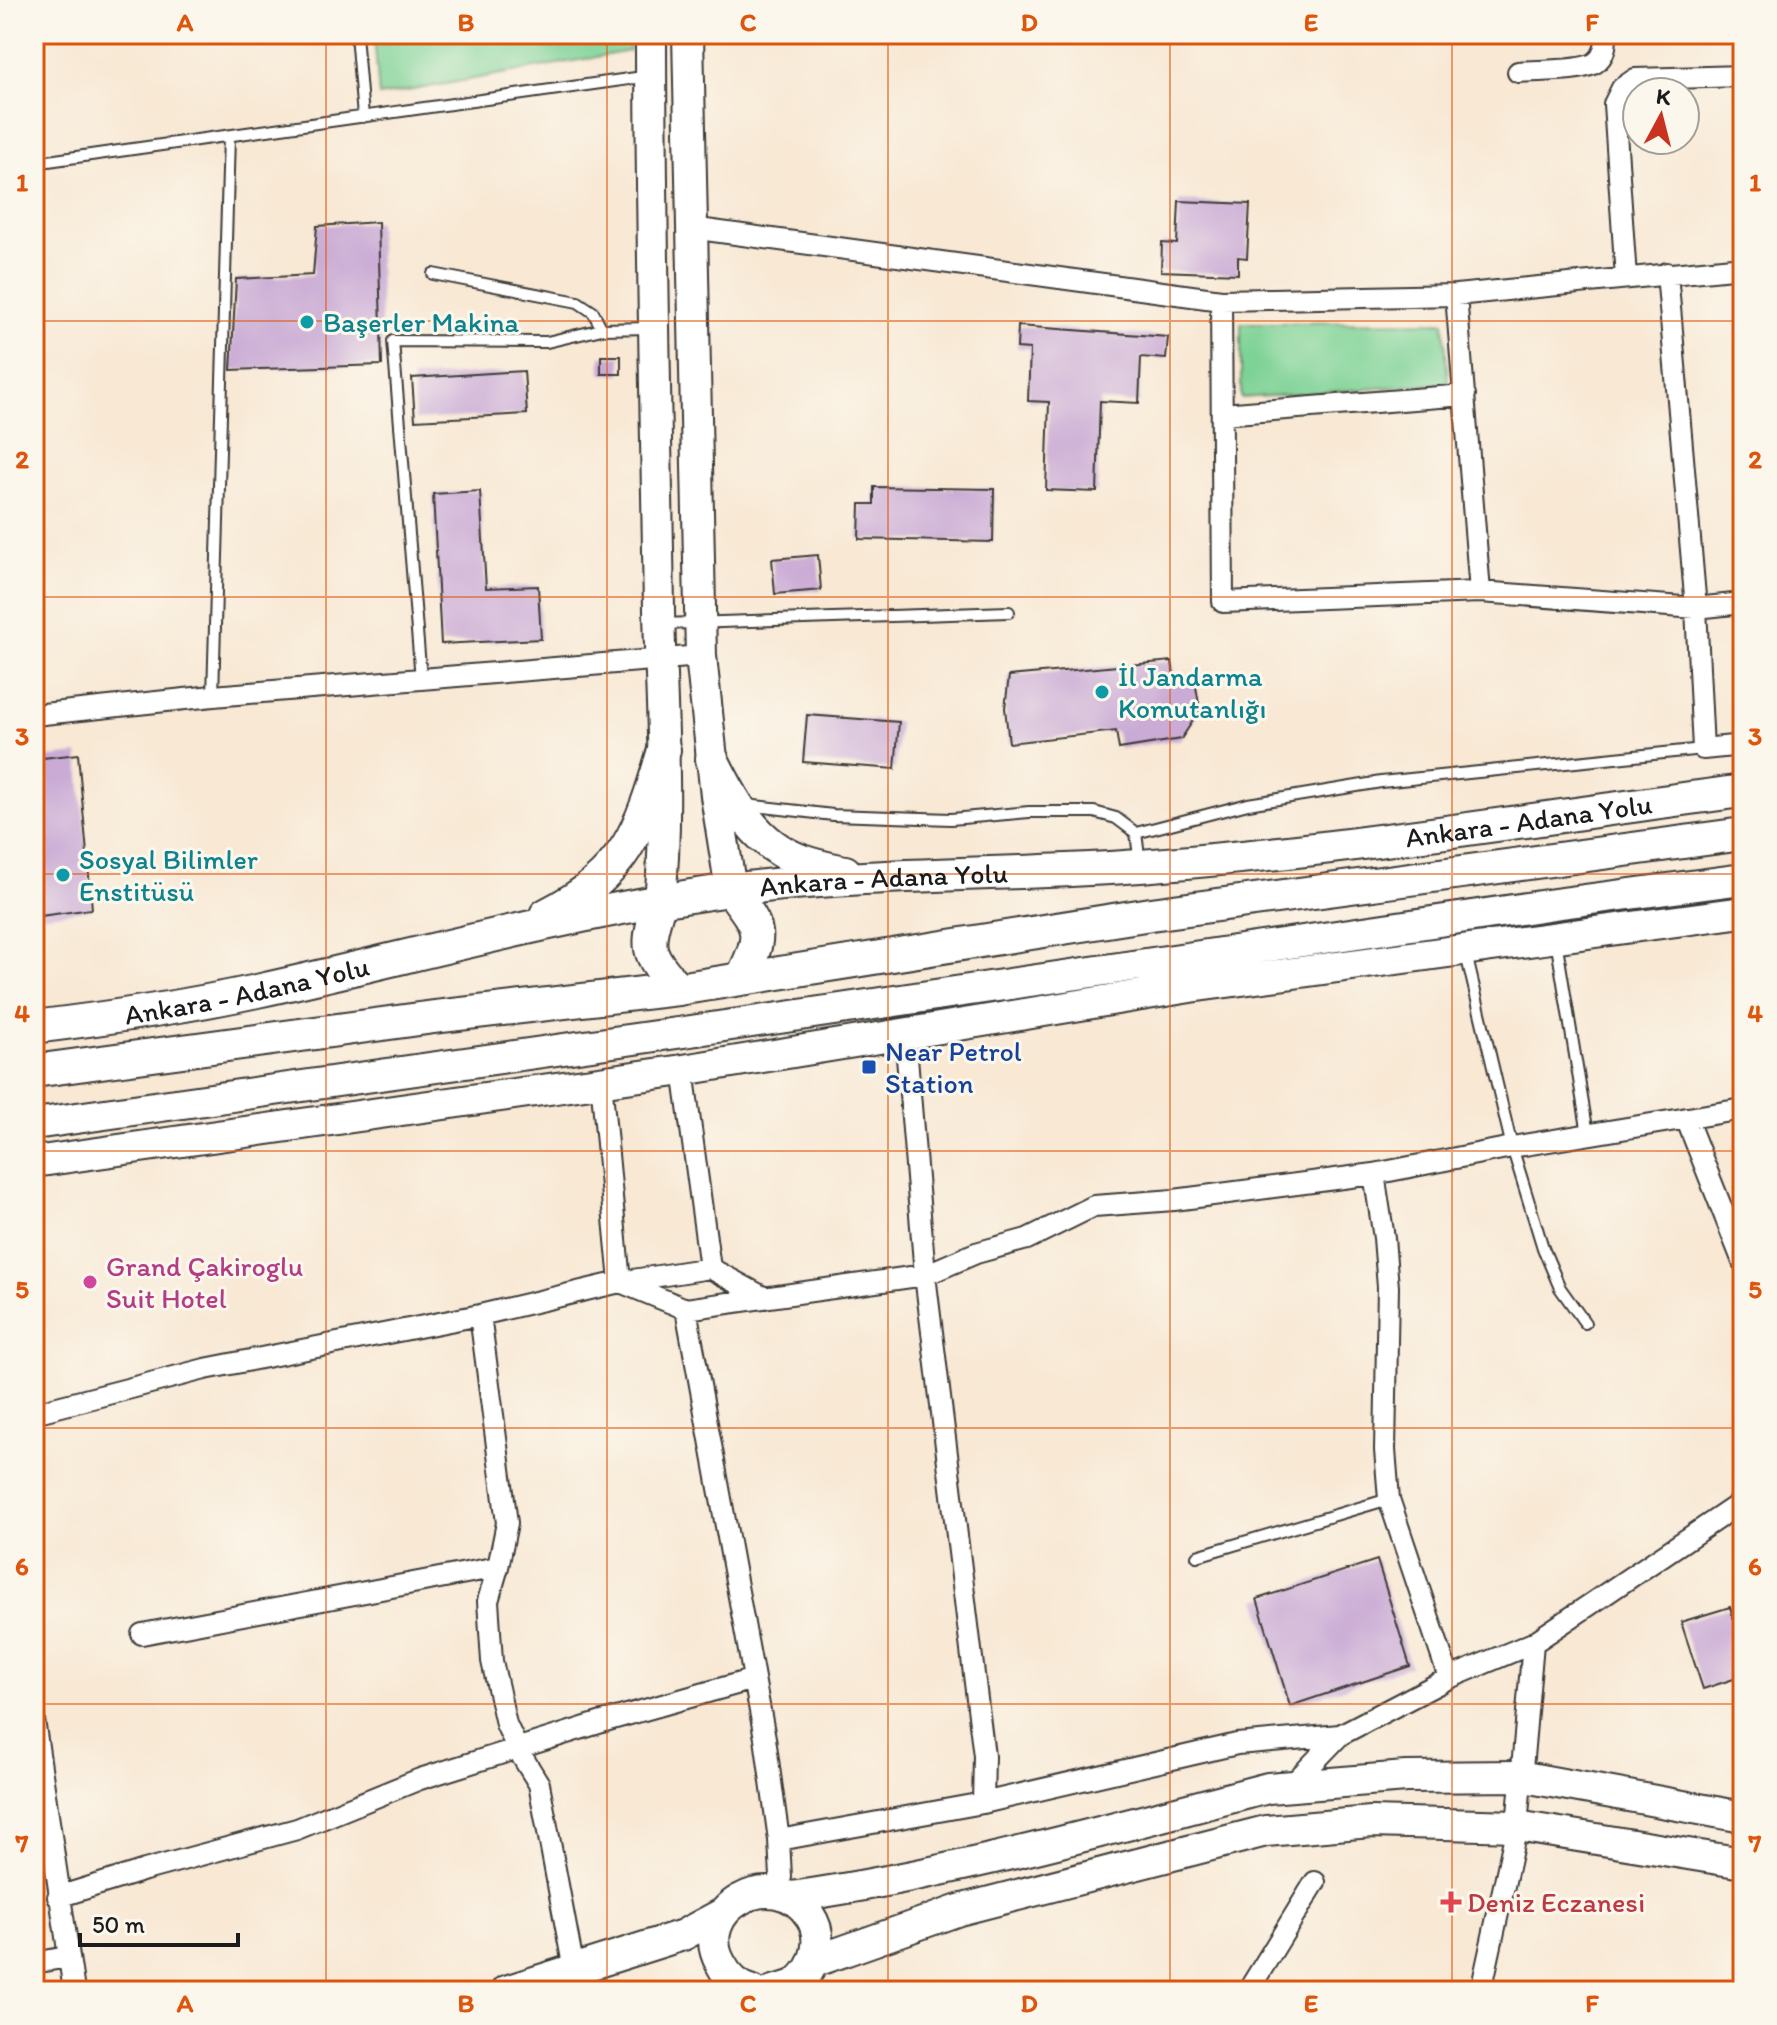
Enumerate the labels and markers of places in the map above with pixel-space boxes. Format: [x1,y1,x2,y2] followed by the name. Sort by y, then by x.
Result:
[323,305,520,339] place label: Başerler Makina
[298,313,316,331] marker: Başerler Makina
[1118,659,1266,725] place label: İl Jandarma Komutanlığı
[1093,683,1111,701] marker: İl Jandarma Komutanlığı
[79,842,258,908] place label: Sosyal Bilimler Enstitüsü
[54,866,72,884] marker: Sosyal Bilimler Enstitüsü
[885,1034,1022,1100] place label: Near Petrol Station
[860,1058,878,1076] marker: Near Petrol Station
[106,1249,303,1315] place label: Grand Çakiroglu Suit Hotel
[81,1273,99,1291] marker: Grand Çakiroglu Suit Hotel
[1467,1885,1645,1919] place label: Deniz Eczanesi
[1442,1893,1460,1911] marker: Deniz Eczanesi

